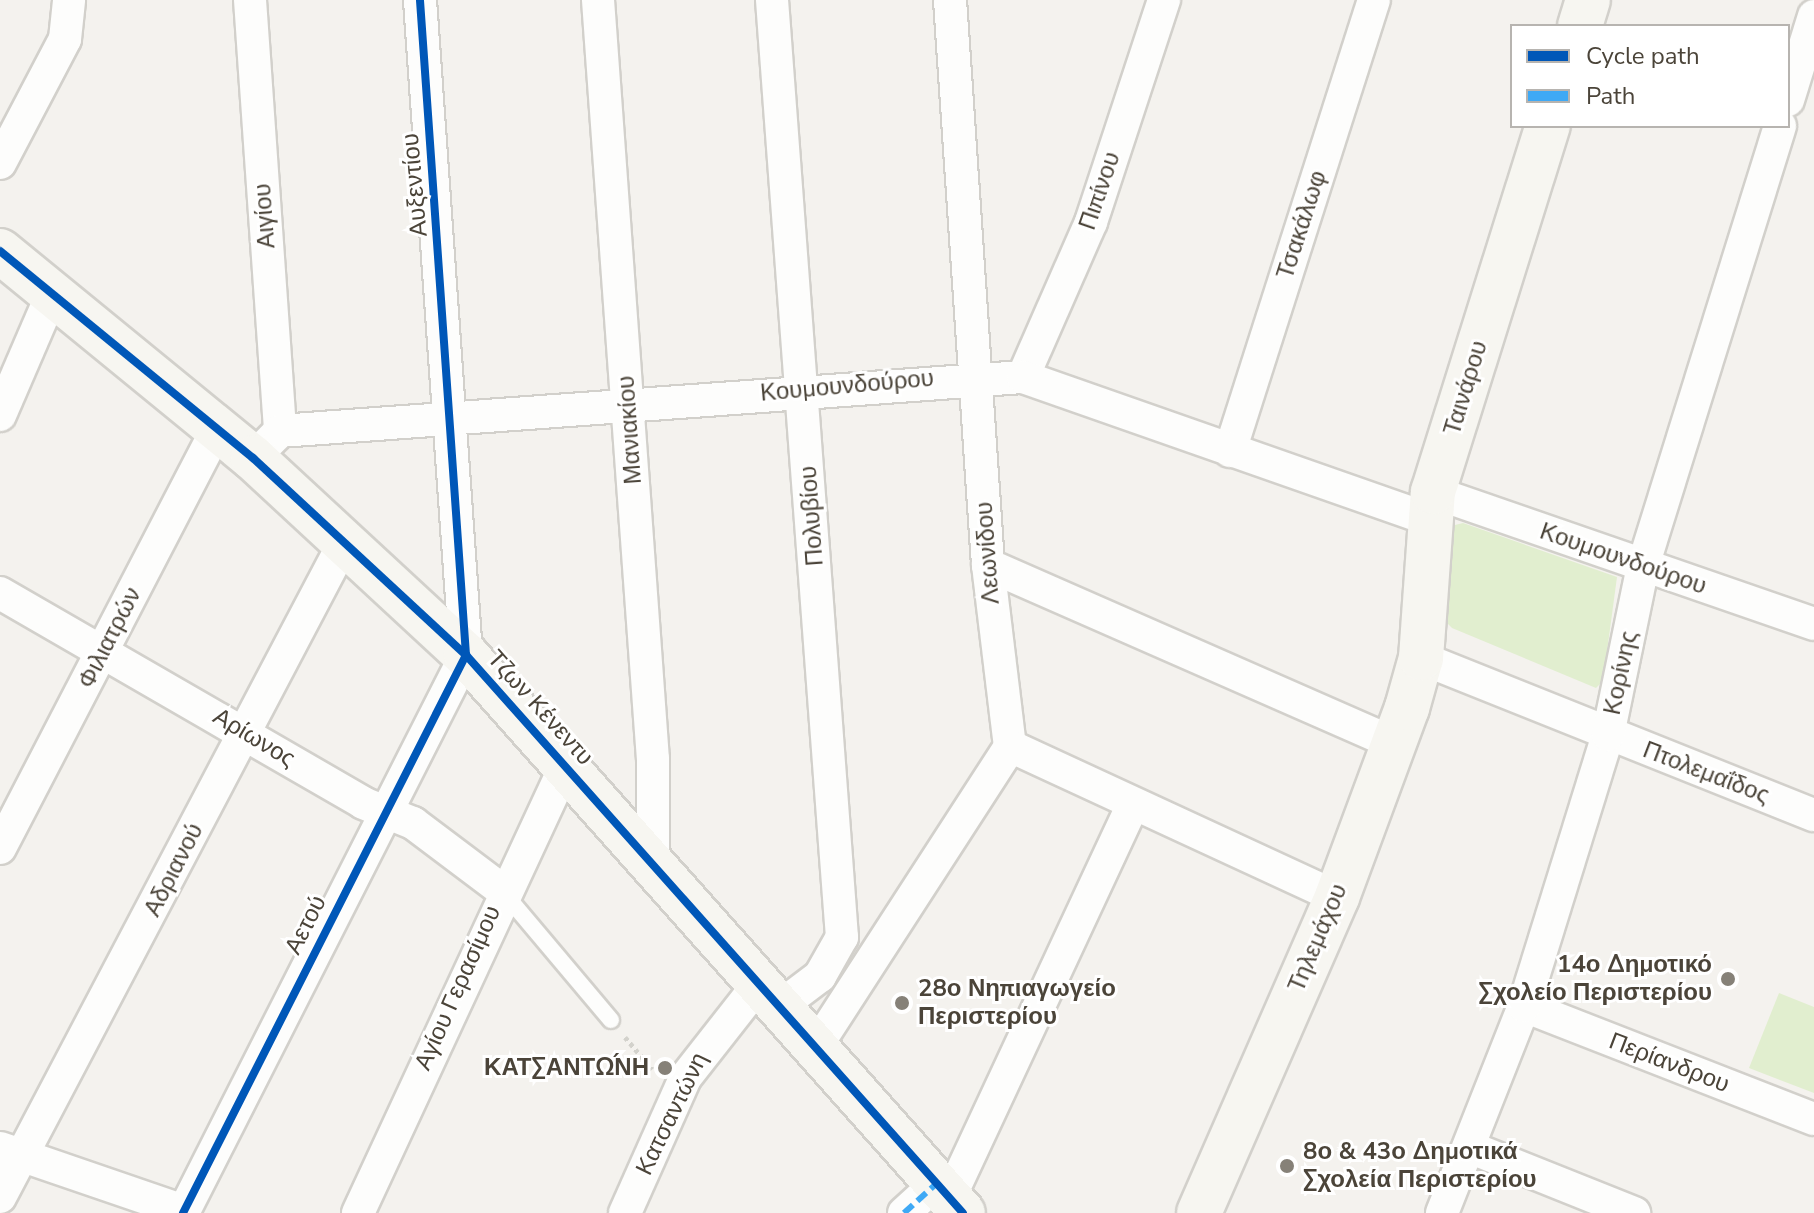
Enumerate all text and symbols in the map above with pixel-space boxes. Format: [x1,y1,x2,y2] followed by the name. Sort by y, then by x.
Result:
[1510,24,1790,128] legend
[1586,40,1700,72] text: Cycle path
[1586,80,1635,112] text: Path
[396,132,434,238] street label: Αυξεντίου
[1073,148,1127,234] street label: Πιπίνου
[1271,167,1333,283] street label: Τσακάλωφ
[248,183,282,249] street label: Αιγίου
[1438,337,1494,439] street label: Ταινάρου
[759,364,935,408] street label: Κουμουνδούρου
[612,375,648,485] street label: Μανιακίου
[794,465,830,567] street label: Πολυβίου
[970,501,1006,605] street label: Λεωνίδου
[1536,517,1710,601] street label: Κουμουνδούρου
[72,583,148,693] street label: Φιλιατρών
[1598,628,1644,718] street label: Κορίνης
[481,645,599,771] street label: Τζων Κένεντυ
[208,702,300,774] street label: Αρίωνος
[1639,736,1773,810] street label: Πτολεμαΐδος
[138,819,210,921] street label: Αδριανού
[1282,880,1354,996] street label: Τηλεμάχου
[279,891,333,959] street label: Αετού
[409,901,507,1075] street label: Αγίου Γερασίμου
[1479,951,1712,1007] place label: 14ο Δημοτικό Σχολείο Περιστερίου
[1719,970,1737,988] marker: 14ο Δημοτικό Σχολείο Περιστερίου
[918,975,1116,1031] place label: 28ο Νηπιαγωγείο Περιστερίου
[893,994,911,1012] marker: 28ο Νηπιαγωγείο Περιστερίου
[1605,1027,1733,1099] street label: Περίανδρου
[630,1048,714,1180] street label: Κατσαντώνη
[484,1054,649,1082] place label: ΚΑΤΣΑΝΤΏΝΗ
[656,1059,674,1077] marker: ΚΑΤΣΑΝΤΏΝΗ
[1303,1138,1537,1194] place label: 8ο & 43ο Δημοτικά Σχολεία Περιστερίου
[1278,1157,1296,1175] marker: 8ο & 43ο Δημοτικά Σχολεία Περιστερίου

